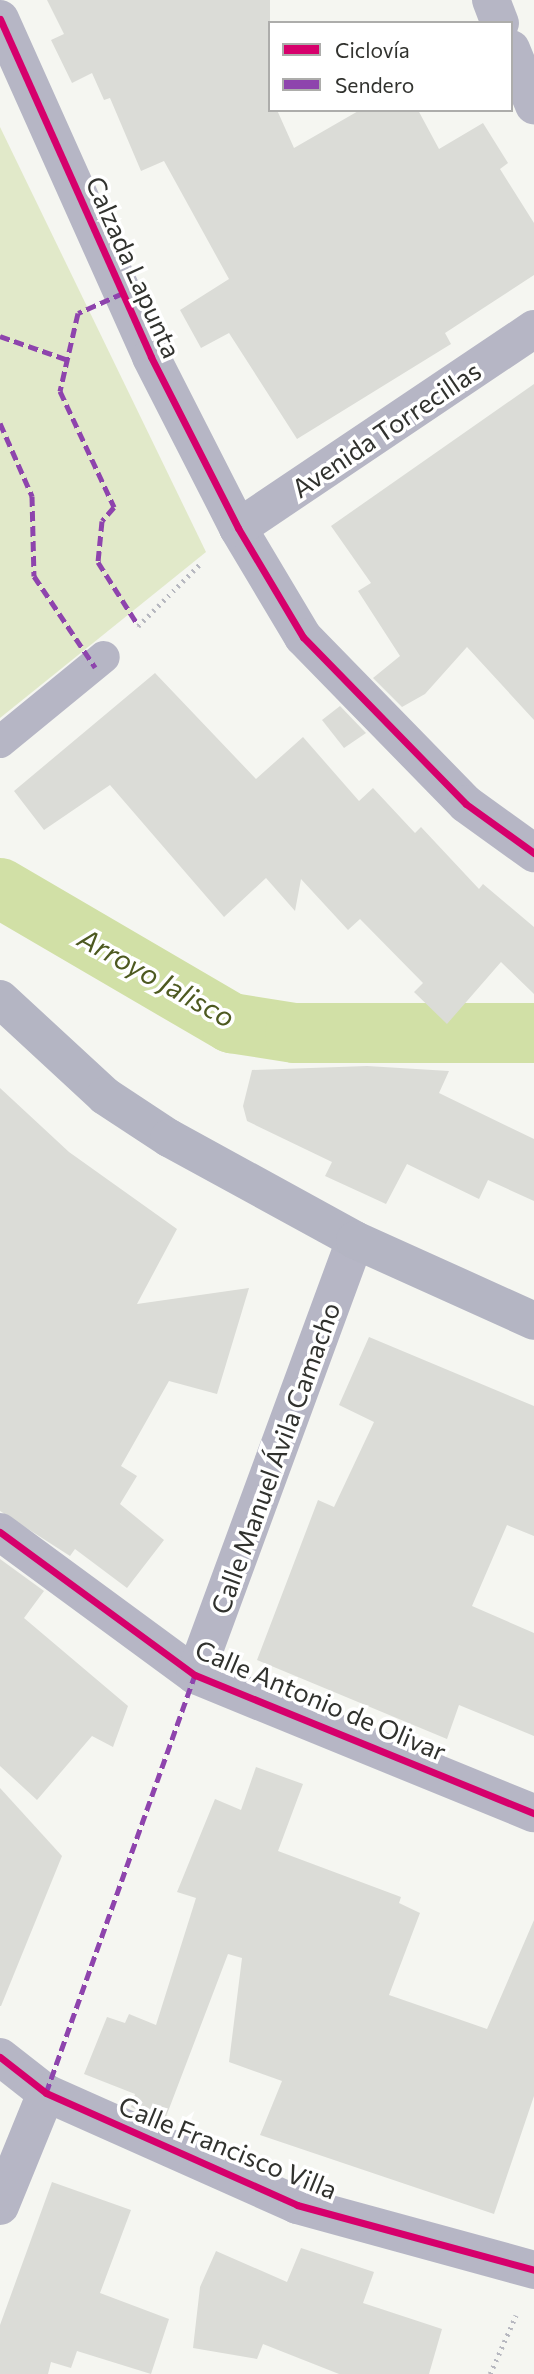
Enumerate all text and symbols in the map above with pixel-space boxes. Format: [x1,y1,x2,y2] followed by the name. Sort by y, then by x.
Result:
[268,21,513,112] legend
[335,37,410,62] text: Ciclovía
[335,72,414,97] text: Sendero
[80,171,188,363] street label: Calzada Lapunta
[286,354,486,504] street label: Avenida Torrecillas
[73,920,241,1034] water label: Arroyo Jalisco
[204,1298,346,1618] street label: Calle Manuel Ávila Camacho
[191,1633,451,1767] street label: Calle Antonio de Olivar
[114,2089,342,2205] street label: Calle Francisco Villa

